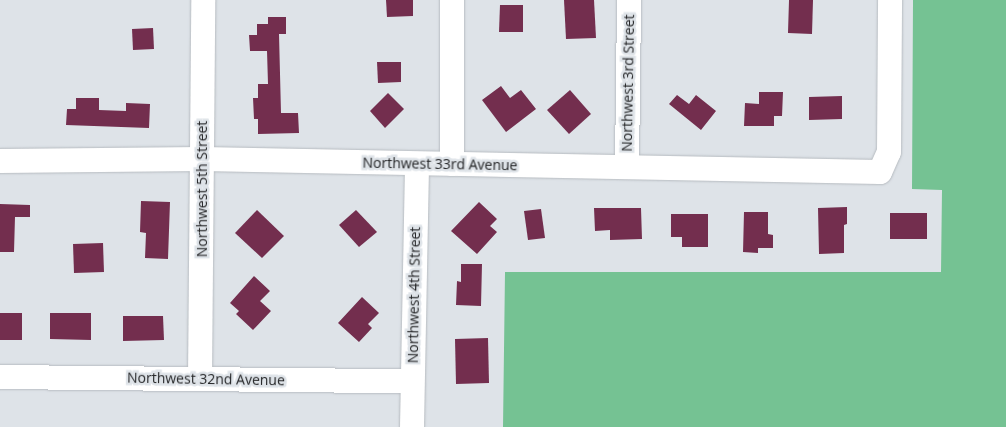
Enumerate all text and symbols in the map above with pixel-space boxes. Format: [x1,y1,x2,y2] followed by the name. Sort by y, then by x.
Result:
[618,14,638,152] street label: Northwest 3rd Street
[194,121,210,257] street label: Northwest 5th Street
[362,154,518,174] street label: Northwest 33rd Avenue
[404,227,424,363] street label: Northwest 4th Street
[127,369,285,389] street label: Northwest 32nd Avenue

